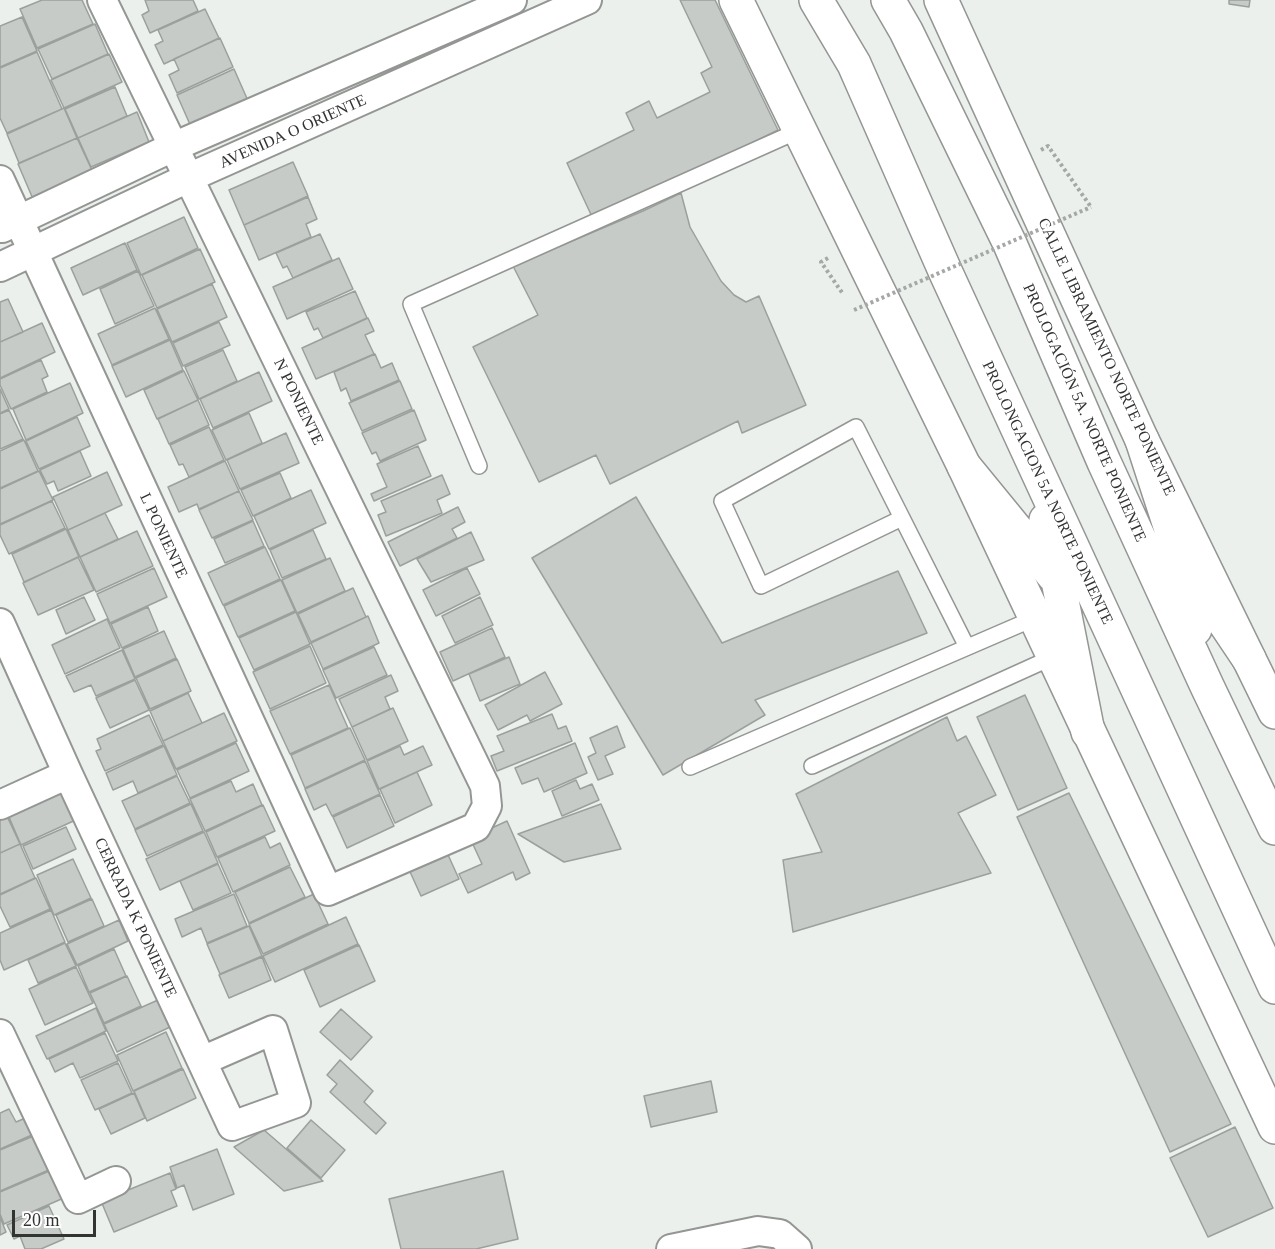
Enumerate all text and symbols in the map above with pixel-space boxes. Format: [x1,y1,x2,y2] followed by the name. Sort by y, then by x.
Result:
[217,91,369,173] street label: AVENIDA O ORIENTE
[1033,215,1179,499] street label: CALLE LIBRAMIENTO NORTE PONIENTE
[1018,281,1150,545] street label: PROLOGACIÓN 5A. NORTE PONIENTE
[269,356,327,448] street label: N PONIENTE
[977,358,1117,628] street label: PROLONGACION 5A NORTE PONIENTE
[135,490,191,582] street label: L PONIENTE
[89,835,181,1001] street label: CERRADA K PONIENTE
[15,1198,99,1236] scale bar
[23,1210,60,1230] text: 20 m

